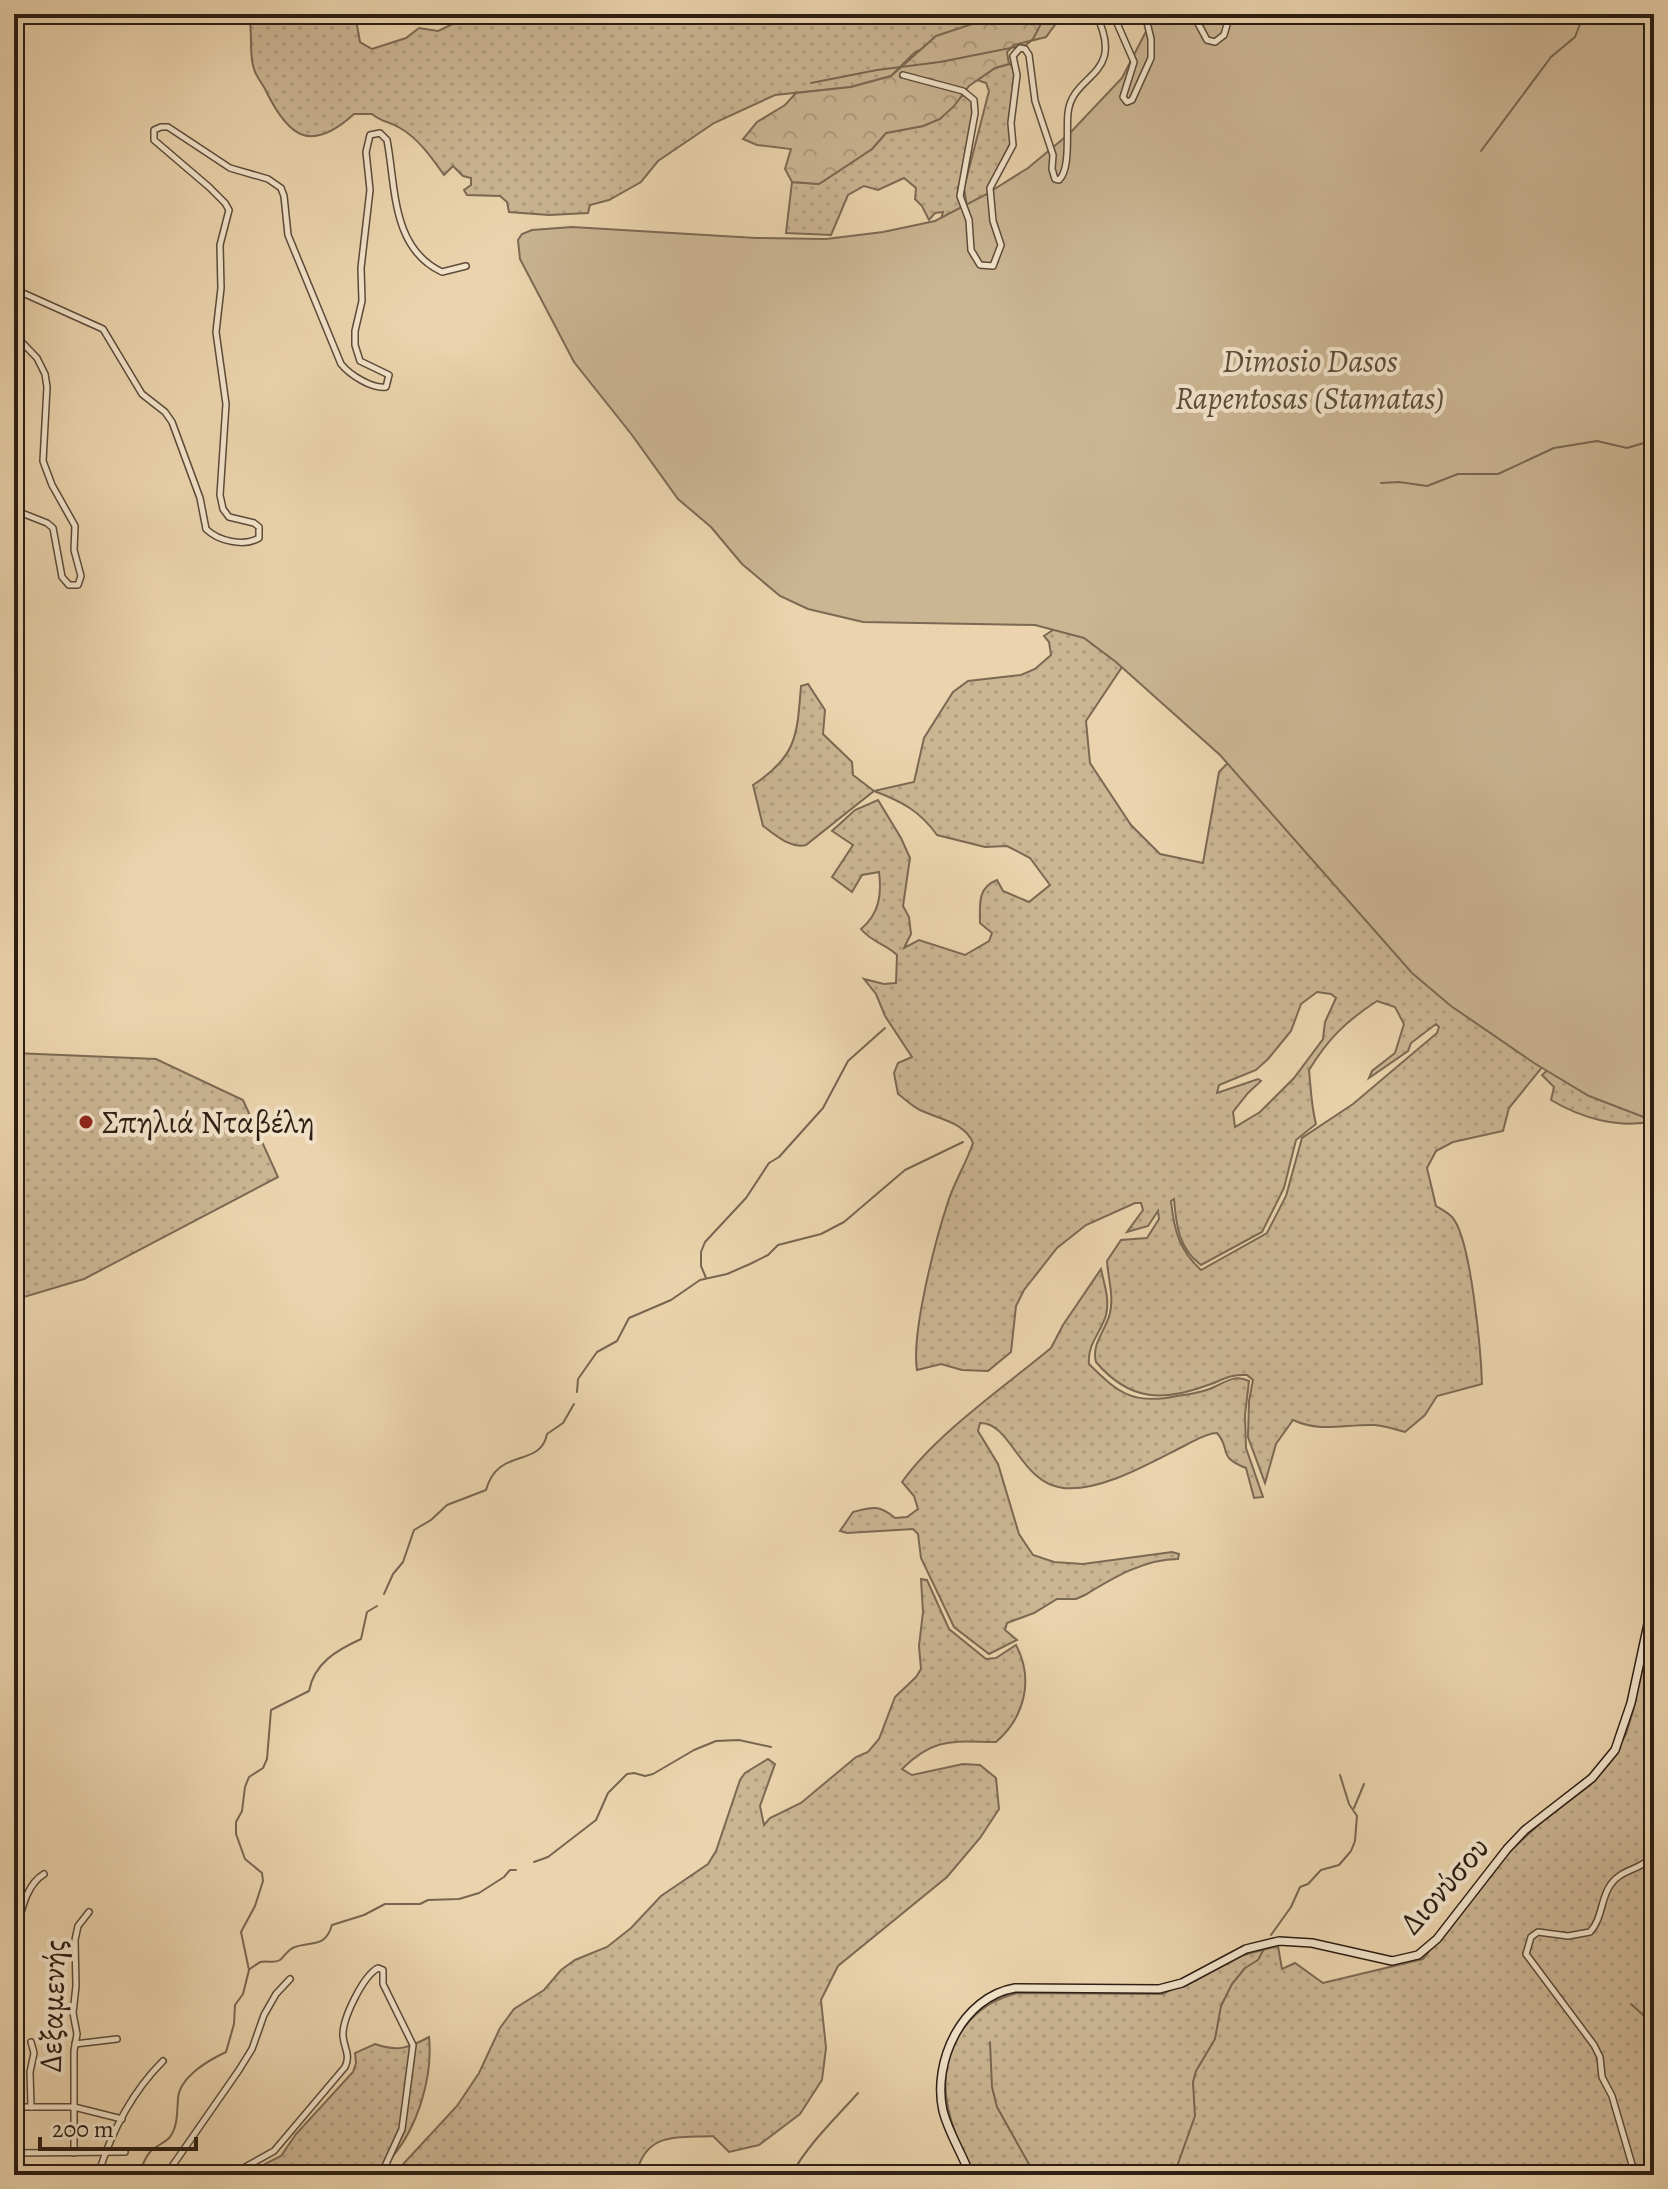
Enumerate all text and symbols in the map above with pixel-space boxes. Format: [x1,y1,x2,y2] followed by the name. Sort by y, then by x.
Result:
[1175,339,1445,420] park label: Dimosio Dasos Rapentosas (Stamatas)
[102,1100,315,1144] place label: Σπηλιά Νταβέλη
[77,1113,95,1131] marker: Σπηλιά Νταβέλη
[1389,1826,1499,1944] street label: Διονύσου
[28,1939,76,2073] street label: Δεξαμενής
[40,2101,196,2151] scale bar
[52,2113,114,2145] text: 200 m

